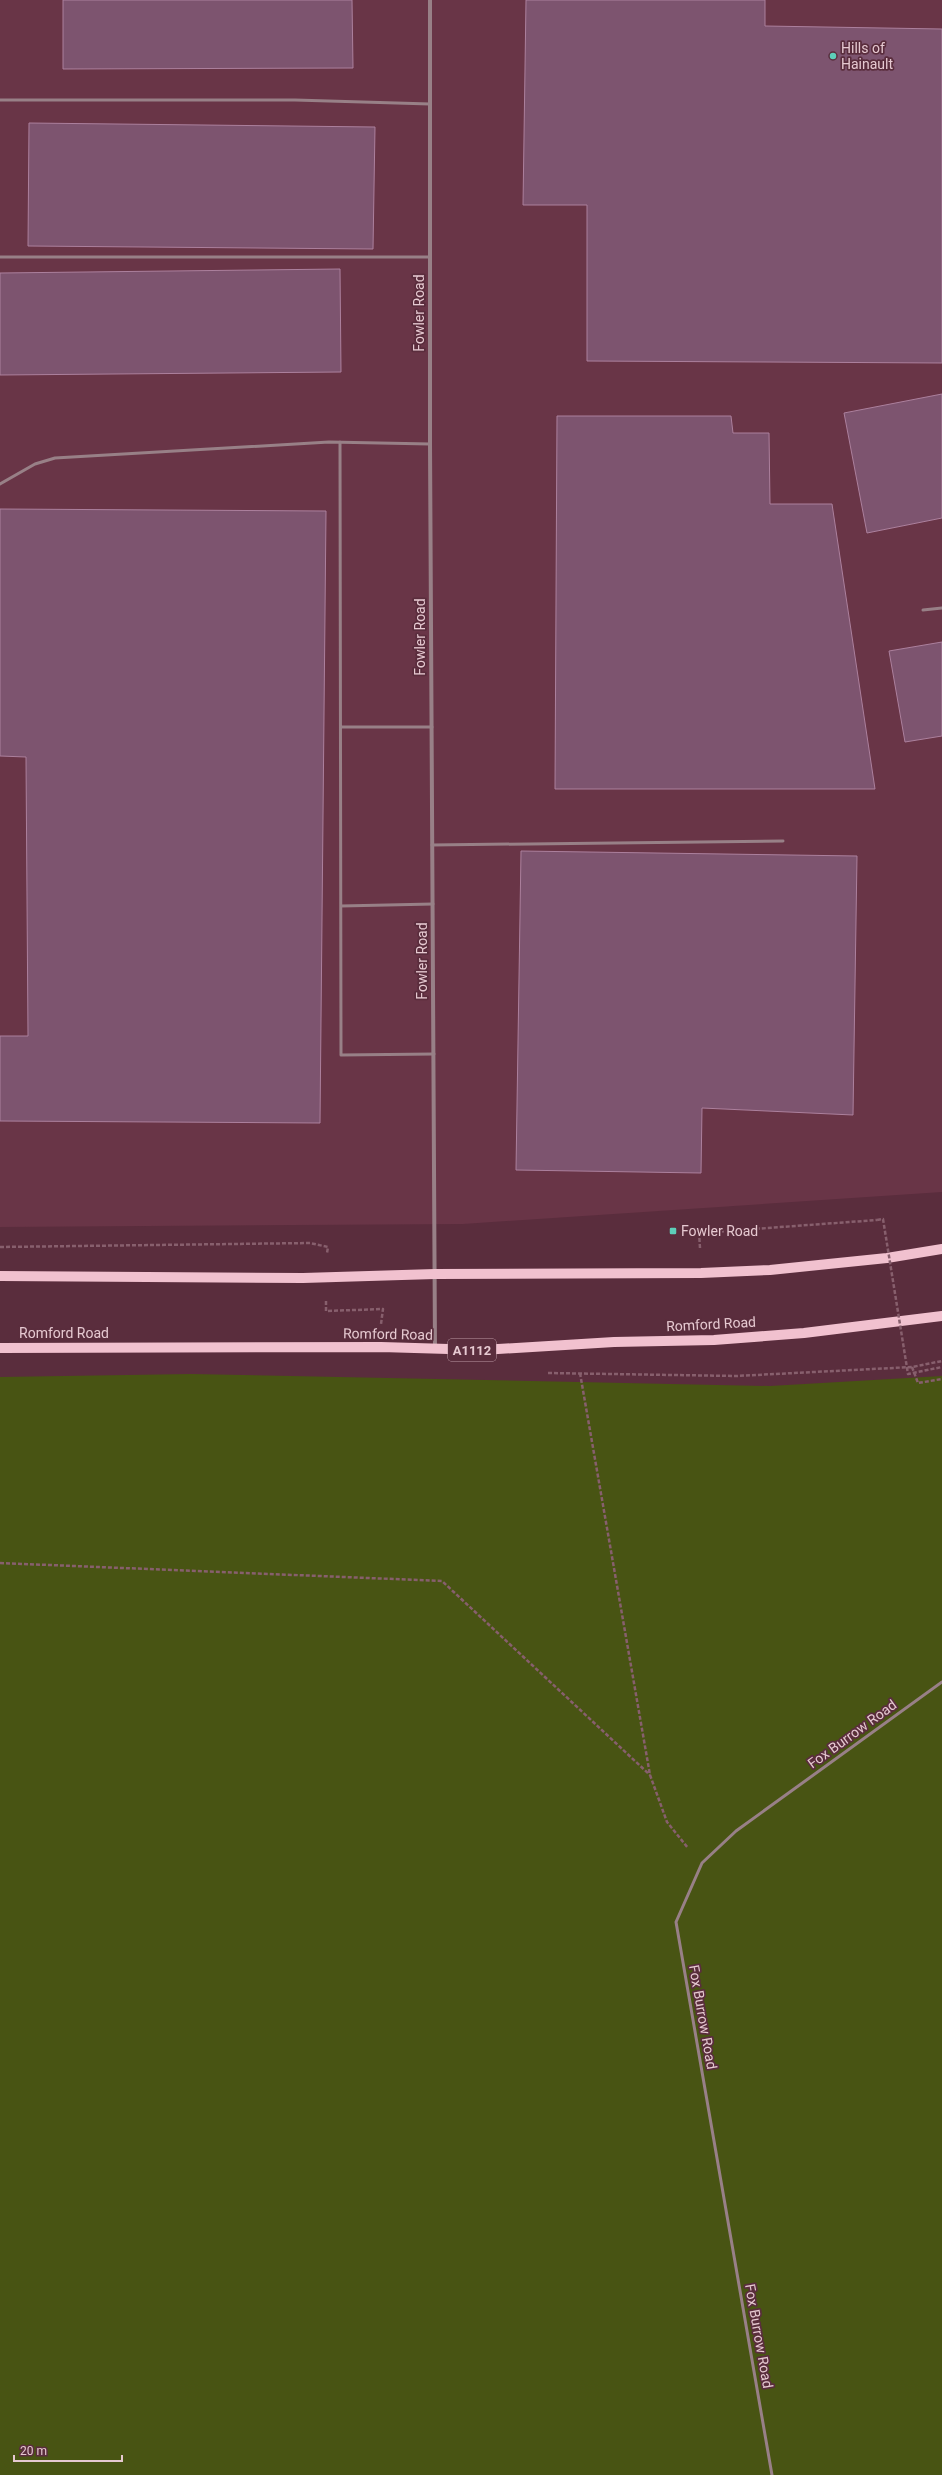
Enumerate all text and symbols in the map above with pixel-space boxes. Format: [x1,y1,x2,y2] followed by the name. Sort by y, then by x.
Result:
[841,40,893,72] place label: Hills of Hainault
[828,51,838,61] marker: Hills of Hainault
[411,274,427,352] street label: Fowler Road
[412,598,428,676] street label: Fowler Road
[414,922,430,1000] street label: Fowler Road
[681,1223,758,1239] place label: Fowler Road
[668,1226,678,1236] marker: Fowler Road
[666,1314,756,1334] street label: Romford Road
[19,1325,109,1341] street label: Romford Road
[343,1325,433,1343] street label: Romford Road
[448,1339,496,1361] road number: A1112
[805,1696,899,1772] street label: Fox Burrow Road
[686,1964,720,2070] street label: Fox Burrow Road
[742,2283,776,2389] street label: Fox Burrow Road
[14,2437,122,2463] scale bar
[20,2444,47,2458] text: 20 m

